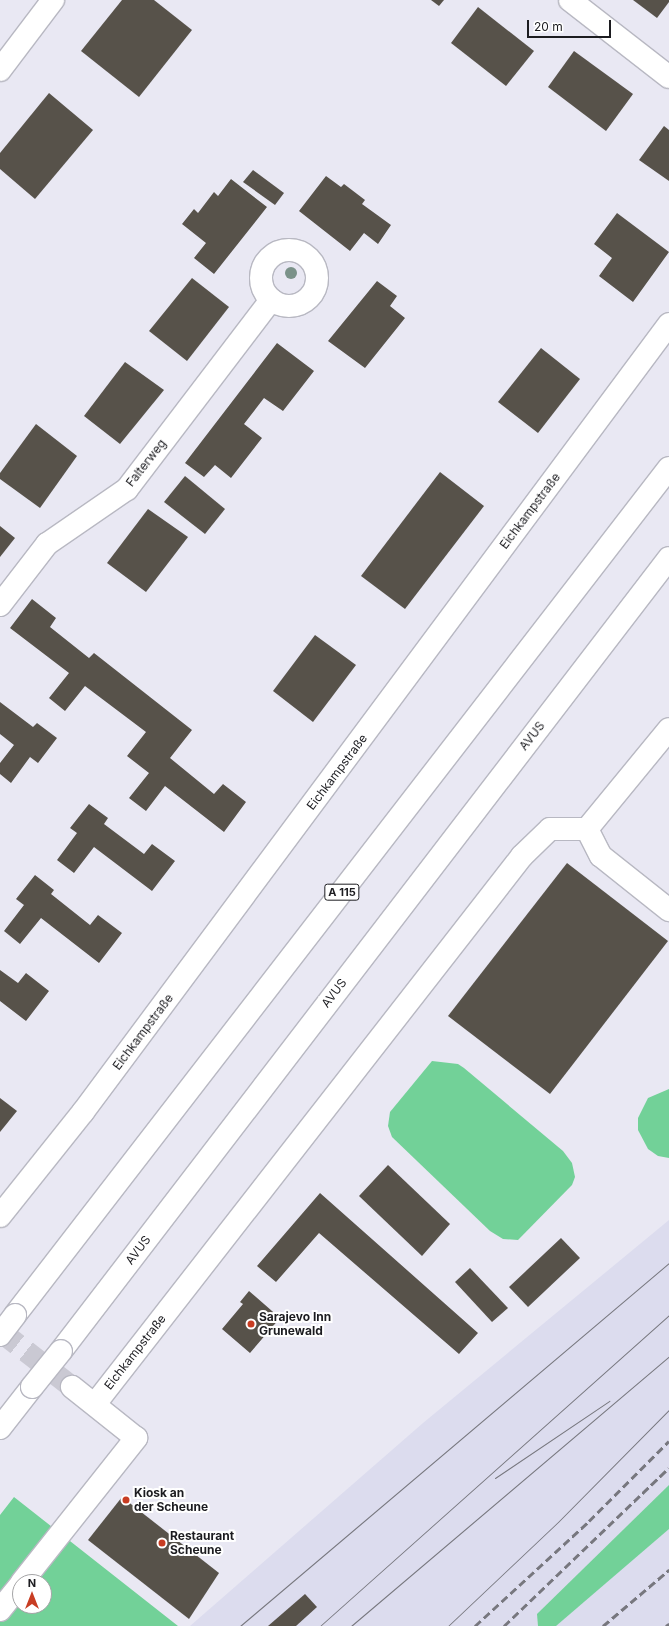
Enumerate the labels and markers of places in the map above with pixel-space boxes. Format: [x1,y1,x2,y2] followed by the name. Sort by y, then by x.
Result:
[259,1310,331,1338] place label: Sarajevo Inn Grunewald
[246,1319,256,1329] marker: Sarajevo Inn Grunewald
[134,1486,208,1514] place label: Kiosk an der Scheune
[121,1495,131,1505] marker: Kiosk an der Scheune
[170,1529,234,1557] place label: Restaurant Scheune
[157,1538,167,1548] marker: Restaurant Scheune

